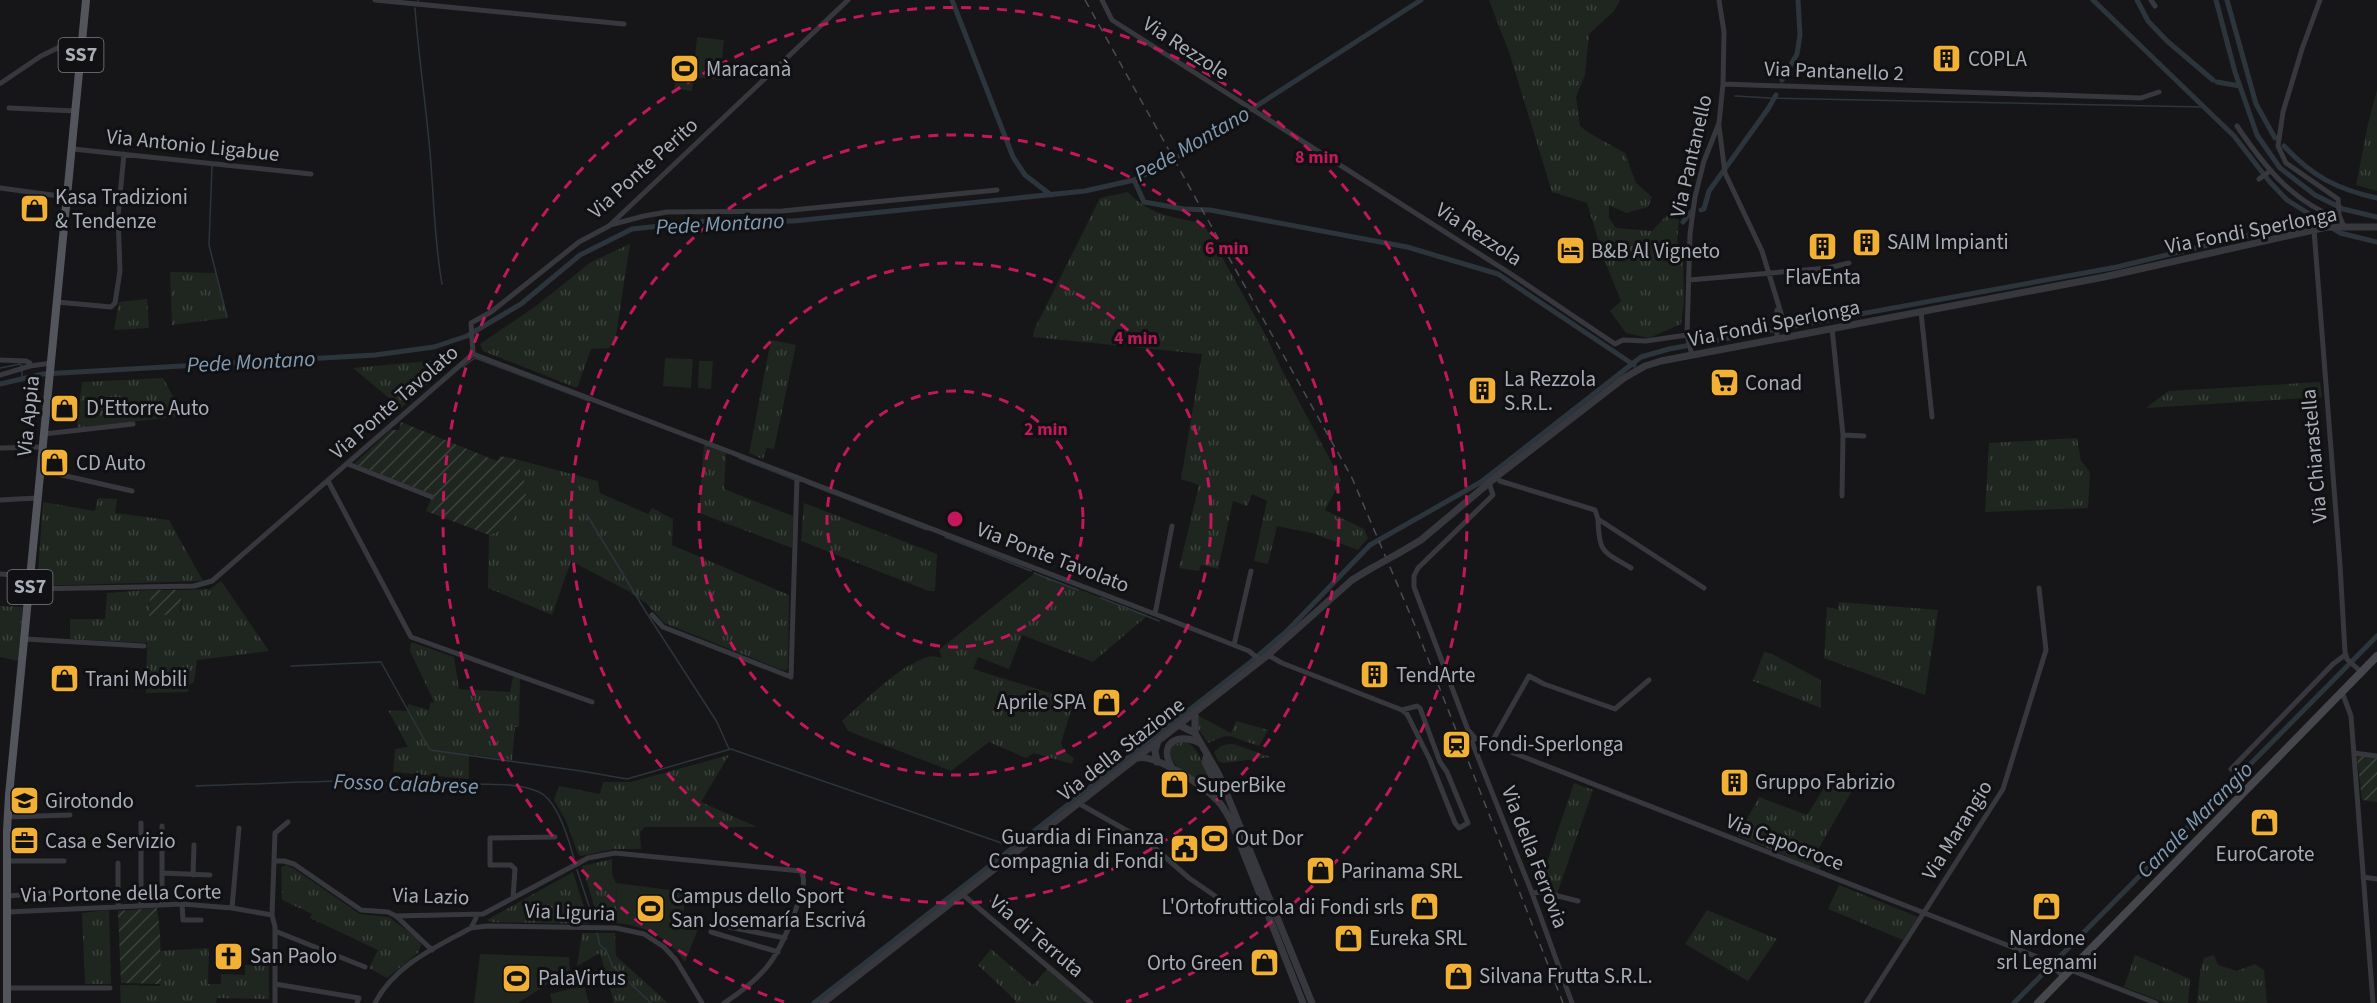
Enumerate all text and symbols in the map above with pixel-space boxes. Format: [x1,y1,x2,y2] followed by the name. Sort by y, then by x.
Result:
[1137,9,1235,87] street label: Via Rezzole
[58,38,104,72] road number: SS7
[1931,43,1963,75] building icon: COPLA
[1968,44,2027,74] place label: COPLA
[669,53,701,85] sports icon: Maracanà
[706,54,791,84] place label: Maracanà
[1764,54,1904,88] street label: Via Pantanello 2
[1662,92,1720,220] street label: Via Pantanello
[1128,98,1256,190] water label: Pede Montano
[581,110,705,226] street label: Via Ponte Perito
[105,121,281,169] street label: Via Antonio Ligabue
[1295,145,1339,170] text: 8 min
[55,182,188,236] place label: Kasa Tradizioni & Tendenze
[18,193,50,225] shop icon: Kasa Tradizioni & Tendenze
[1430,195,1528,273] street label: Via Rezzola
[2163,199,2339,261] street label: Via Fondi Sperlonga
[655,205,785,243] water label: Pede Montano
[1850,226,1882,258] building icon: SAIM Impianti
[1887,227,2009,257] place label: SAIM Impianti
[1807,230,1839,262] building icon: FlavEnta
[1554,235,1586,267] hotel icon: B&B Al Vigneto
[1205,236,1249,261] text: 6 min
[1591,236,1720,266] place label: B&B Al Vigneto
[1785,262,1861,292] place label: FlavEnta
[1686,292,1862,354] street label: Via Fondi Sperlonga
[1114,326,1158,351] text: 4 min
[323,338,465,466] street label: Via Ponte Tavolato
[186,343,316,381] water label: Pede Montano
[1504,364,1596,418] place label: La Rezzola S.R.L.
[1708,367,1740,399] supermarket icon: Conad
[1745,368,1802,398] place label: Conad
[9,374,47,458] street label: Via Appia
[1467,375,1499,407] building icon: La Rezzola S.R.L.
[2293,388,2335,524] street label: Via Chiarastella
[49,392,81,424] shop icon: D'Ettorre Auto
[86,393,209,423] place label: D'Ettorre Auto
[1024,417,1068,442] text: 2 min
[39,447,71,479] shop icon: CD Auto
[76,448,146,478] place label: CD Auto
[945,509,965,529] centre of rings
[972,514,1134,600] street label: Via Ponte Tavolato
[8,570,52,604] road number: SS7
[1359,659,1391,691] building icon: TendArte
[1396,660,1475,690] place label: TendArte
[48,663,80,695] shop icon: Trani Mobili
[85,664,187,694] place label: Trani Mobili
[1091,686,1123,718] shop icon: Aprile SPA
[997,687,1087,717] place label: Aprile SPA
[1051,690,1191,808] street label: Via della Stazione
[1441,728,1473,760] station icon: Fondi-Sperlonga
[1478,729,1624,759] place label: Fondi-Sperlonga
[2129,754,2261,886] water label: Canale Marangio
[333,765,479,803] water label: Fosso Calabrese
[1718,766,1750,798] building icon: Gruppo Fabrizio
[1755,767,1895,797] place label: Gruppo Fabrizio
[1159,769,1191,801] shop icon: SuperBike
[1196,770,1286,800] place label: SuperBike
[1914,774,2000,886] street label: Via Marangio
[1494,782,1576,932] street label: Via della Ferrovia
[8,785,40,817] school or university icon: Girotondo
[45,786,134,816] place label: Girotondo
[1722,806,1848,878] street label: Via Capocroce
[2249,807,2281,839] shop icon: EuroCarote
[988,822,1164,876] place label: Guardia di Finanza Compagnia di Fondi
[1198,822,1230,854] sports icon: Out Dor
[1235,823,1304,853] place label: Out Dor
[8,825,40,857] office icon: Casa e Servizio
[45,826,176,856] place label: Casa e Servizio
[1169,833,1201,865] public building icon: Guardia di Finanza Compagnia di Fondi
[2216,839,2314,869] place label: EuroCarote
[1304,855,1336,887] shop icon: Parinama SRL
[1341,856,1463,886] place label: Parinama SRL
[20,876,222,910] street label: Via Portone della Corte
[392,880,470,912] street label: Via Lazio
[671,881,866,935] place label: Campus dello Sport San Josemaría Escrivá
[983,887,1091,985] street label: Via di Terruta
[1409,891,1441,923] shop icon: L'Ortofrutticola di Fondi srls
[2031,891,2063,923] shop icon: Nardone srl Legnami
[634,892,666,924] sports icon: Campus dello Sport San Josemaría Escrivá
[1161,892,1404,922] place label: L'Ortofrutticola di Fondi srls
[524,895,616,929] street label: Via Liguria
[1332,922,1364,954] shop icon: Eureka SRL
[1369,923,1467,953] place label: Eureka SRL
[1996,923,2098,977] place label: Nardone srl Legnami
[213,940,245,972] church icon: San Paolo
[250,941,337,971] place label: San Paolo
[1248,947,1280,979] shop icon: Orto Green
[1147,948,1243,978] place label: Orto Green
[1442,960,1474,992] shop icon: Silvana Frutta S.R.L.
[1479,961,1653,991] place label: Silvana Frutta S.R.L.
[501,962,533,994] sports icon: PalaVirtus
[538,963,626,993] place label: PalaVirtus

